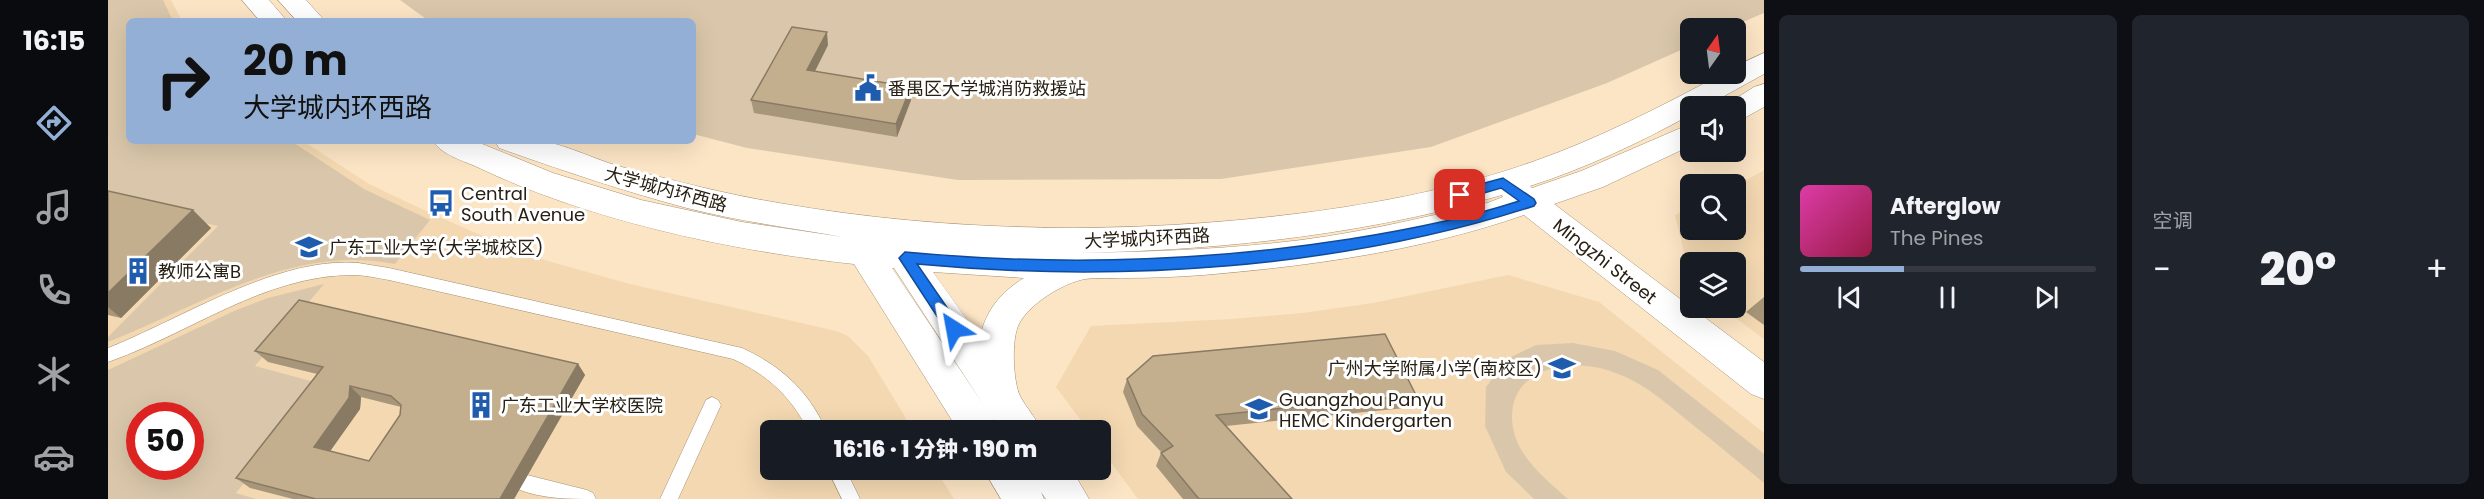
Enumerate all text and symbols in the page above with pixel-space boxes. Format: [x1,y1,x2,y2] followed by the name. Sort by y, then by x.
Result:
[1680,18,1746,84] north arrow
[1680,18,1746,318] map controls
[23,22,85,59] text: 16:15
[243,31,348,90] text: 20 m
[144,42,222,120] icon: right
[853,73,883,103] public building icon: 番禺区大学城消防救援站
[888,76,1086,101] place label: 番禺区大学城消防救援站
[243,89,432,126] text: 大学城内环西路
[1680,96,1746,162] button: sound
[33,102,75,144] icon: directions
[602,161,730,217] street label: 大学城内环西路
[1434,169,1485,220] pin
[1680,174,1746,240] button: search
[1443,178,1476,211] icon: arrive
[461,181,585,227] place label: Central South Avenue
[33,186,75,228] icon: music
[426,188,456,218] bus stop icon: Central South Avenue
[1890,191,2001,222] text: Afterglow
[2153,207,2193,235] text: 空调
[1548,213,1662,309] street label: Mingzhi Street
[1083,222,1211,254] street label: 大学城内环西路
[1890,224,1984,252] text: The Pines
[294,232,324,262] school or university icon: 广东工业大学(大学城校区)
[329,235,543,260] place label: 广东工业大学(大学城校区)
[2260,238,2336,301] text: 20°
[2153,246,2171,293] text: −
[2425,246,2448,293] text: +
[1680,252,1746,318] button: layers
[123,256,153,286] building icon: 教师公寓B
[158,259,241,284] place label: 教师公寓B
[33,269,75,311] icon: phone
[1833,281,1866,314] icon: previous
[1931,281,1964,314] icon: pause
[2030,281,2063,314] icon: next
[922,297,986,361] position arrow
[33,353,75,395] icon: climate
[1547,353,1577,383] school or university icon: 广州大学附属小学(南校区)
[1328,356,1542,381] place label: 广州大学附属小学(南校区)
[1279,387,1452,433] place label: Guangzhou Panyu HEMC Kindergarten
[466,390,496,420] building icon: 广东工业大学校医院
[501,393,663,418] place label: 广东工业大学校医院
[1244,394,1274,424] school or university icon: Guangzhou Panyu HEMC Kindergarten
[126,402,204,480] speed limit sign: 50
[834,434,1037,465] text: 16:16 · 1 分钟 · 190 m
[33,436,75,478] icon: car

